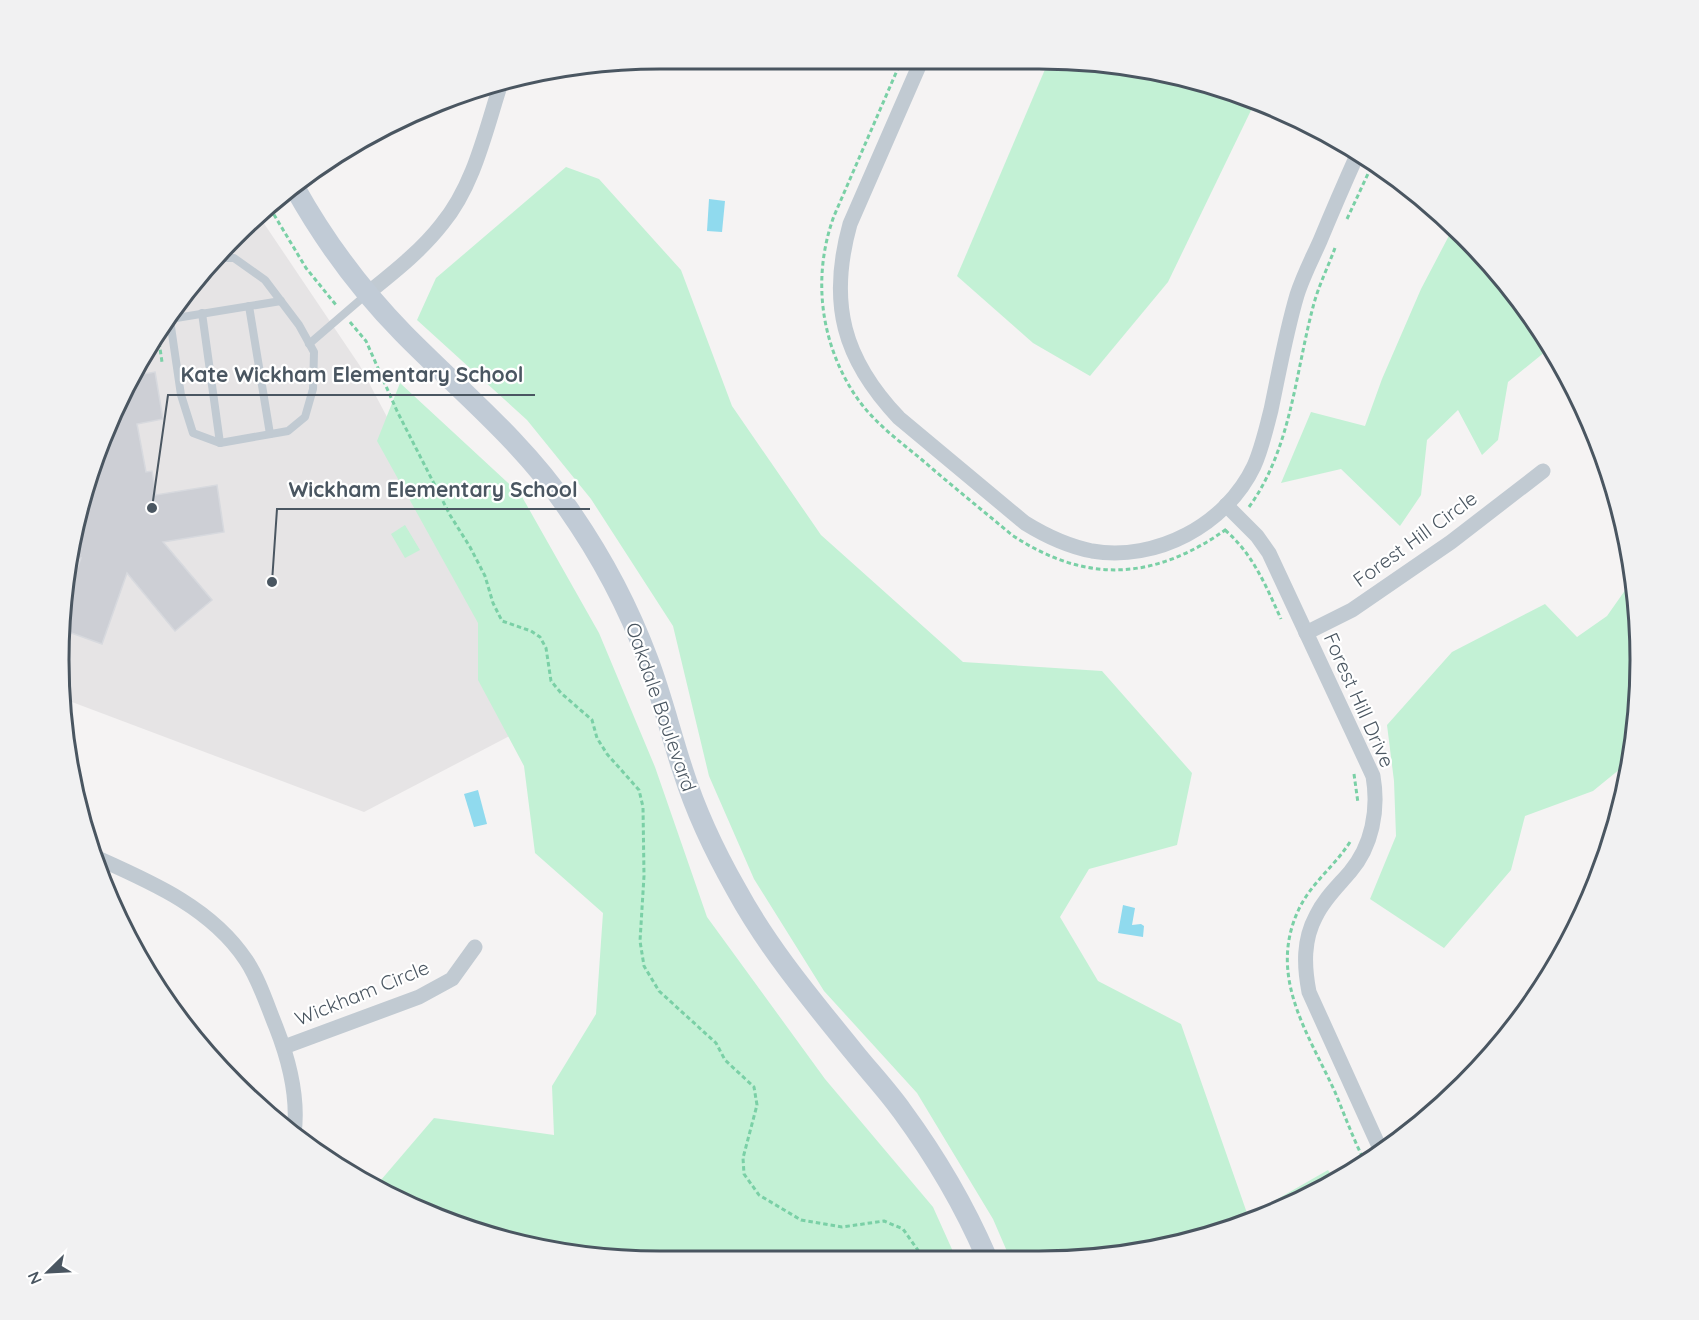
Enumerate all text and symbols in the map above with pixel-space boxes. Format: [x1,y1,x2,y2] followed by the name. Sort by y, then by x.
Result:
[168,356,535,395] callout: Kate Wickham Elementary School
[181,361,523,387] text: Kate Wickham Elementary School
[277,470,590,509] callout: Wickham Elementary School
[288,476,578,502] text: Wickham Elementary School
[1348,485,1482,592] street label: Forest Hill Circle
[621,619,702,795] street label: Oakdale Boulevard
[1319,629,1400,771] street label: Forest Hill Drive
[291,954,433,1031] street label: Wickham Circle
[18,1242,78,1302] north arrow
[23,1269,46,1288] text: N

